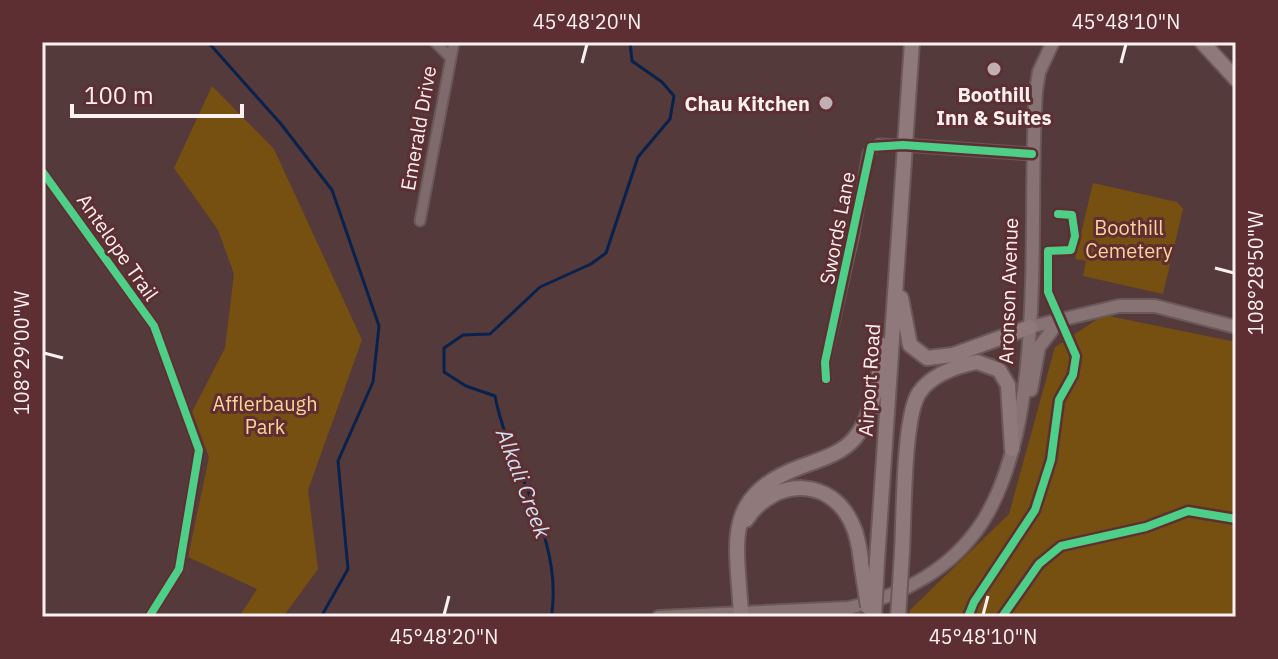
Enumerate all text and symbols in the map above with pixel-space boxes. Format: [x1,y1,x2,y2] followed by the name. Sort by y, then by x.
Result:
[533,8,641,35] text: 45°48'20"N
[1072,8,1180,35] text: 45°48'10"N
[985,60,1003,78] marker: Boothill Inn & Suites
[394,63,442,193] street label: Emerald Drive
[72,68,242,118] scale bar
[84,79,154,111] text: 100 m
[936,81,1052,131] place label: Boothill Inn & Suites
[684,90,810,117] place label: Chau Kitchen
[817,94,835,112] marker: Chau Kitchen
[813,169,861,287] street label: Swords Lane
[71,188,165,306] street label: Antelope Trail
[1242,210,1269,335] text: 108°28'50"W
[1085,214,1173,264] park label: Boothill Cemetery
[992,217,1024,365] street label: Aronson Avenue
[8,290,35,415] text: 108°29'00"W
[852,323,886,437] street label: Airport Road
[212,390,318,440] park label: Afflerbaugh Park
[489,423,558,542] water label: Alkali Creek
[390,623,498,650] text: 45°48'20"N
[929,623,1037,650] text: 45°48'10"N

